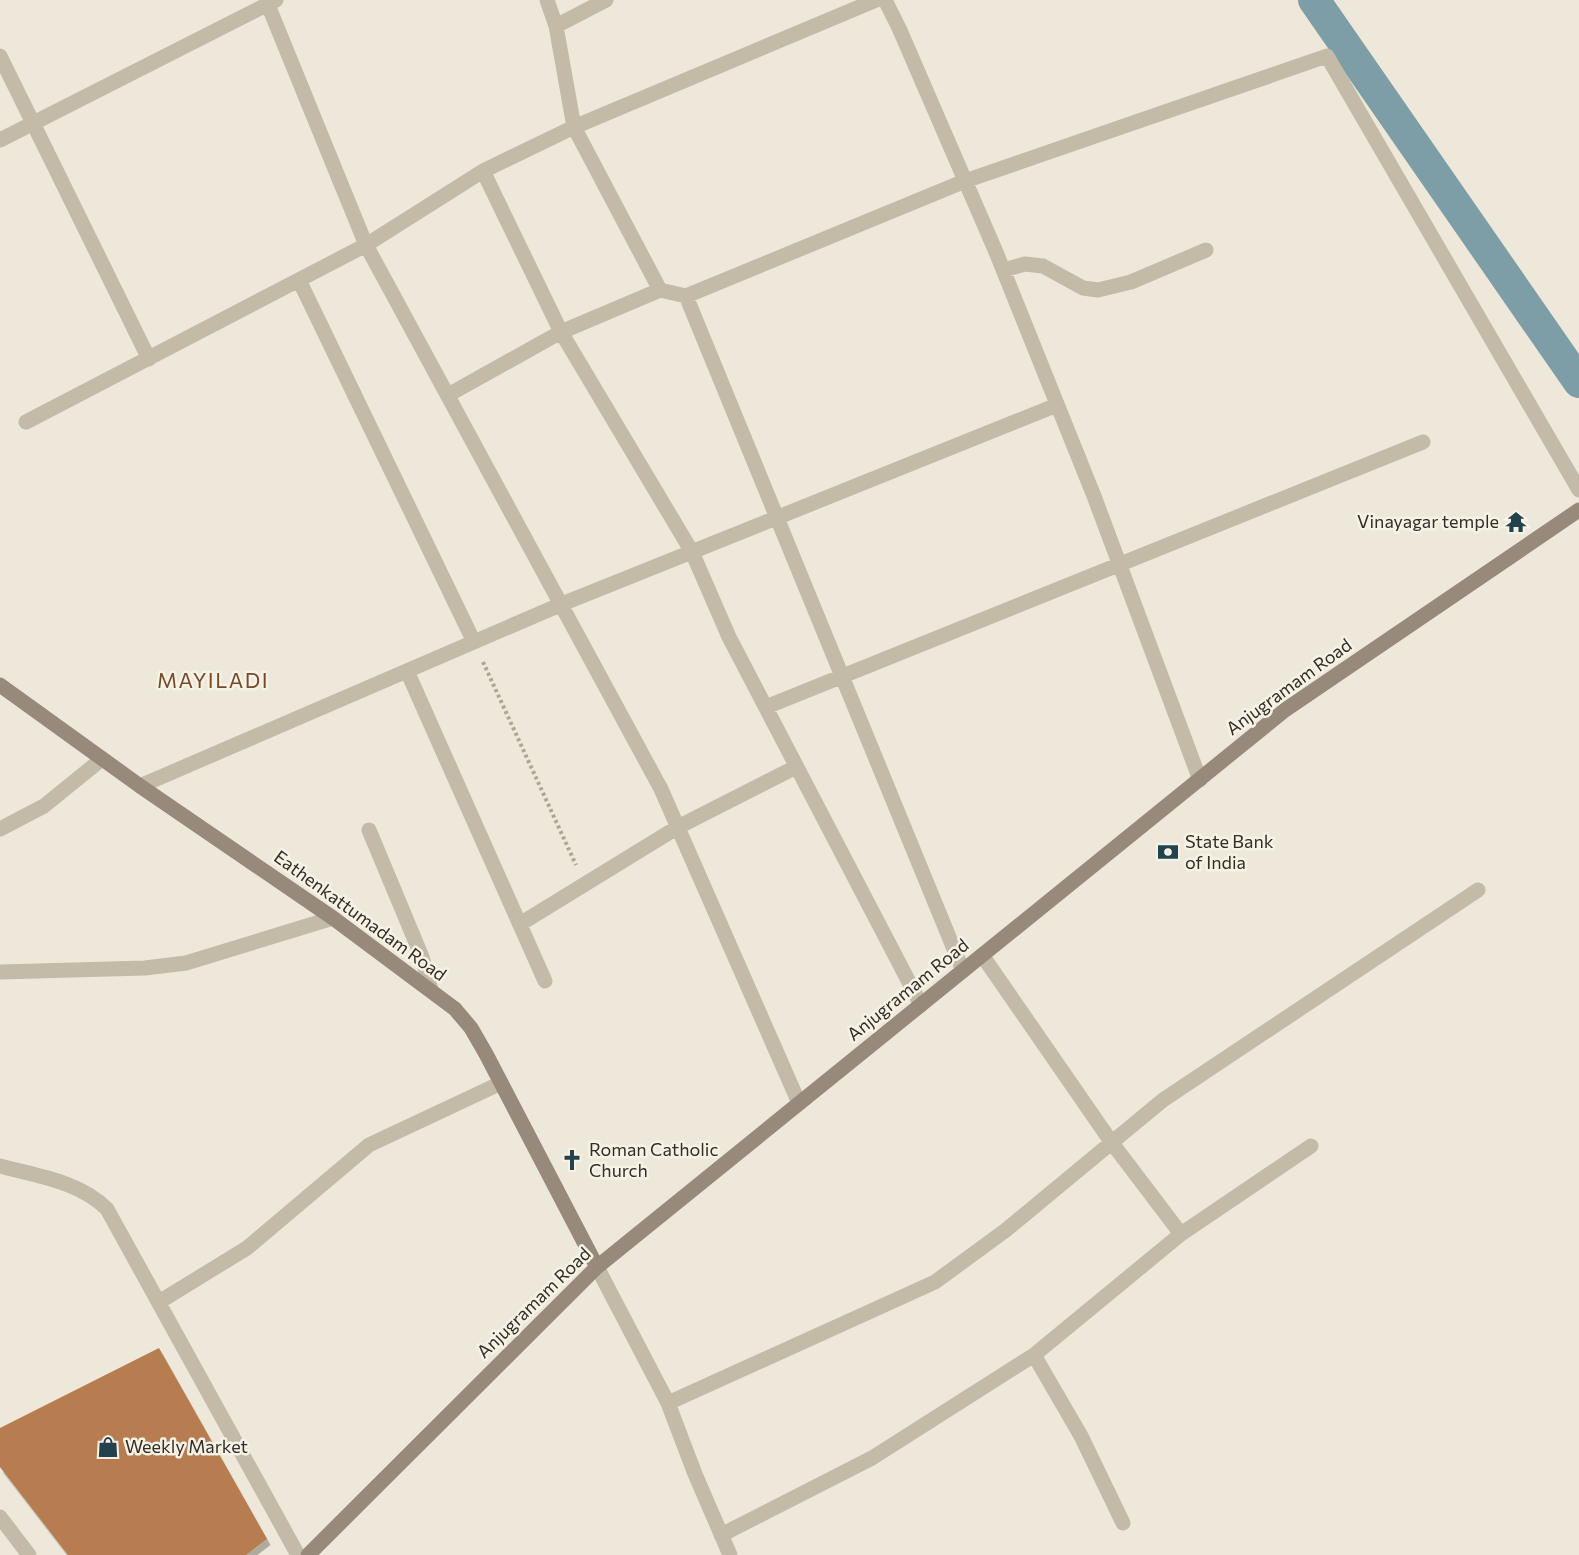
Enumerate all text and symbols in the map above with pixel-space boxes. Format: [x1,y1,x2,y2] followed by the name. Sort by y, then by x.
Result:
[1357,510,1499,532] place label: Vinayagar temple
[1504,510,1528,534] temple icon: Vinayagar temple
[1221,633,1356,739] street label: Anjugramam Road
[157,667,269,692] district label: MAYILADI
[1185,830,1274,873] place label: State Bank of India
[1156,840,1180,864] bank icon: State Bank of India
[270,845,451,985] street label: Eathenkattumadam Road
[842,934,973,1045] street label: Anjugramam Road
[589,1138,718,1181] place label: Roman Catholic Church
[560,1148,584,1172] church icon: Roman Catholic Church
[472,1242,595,1362] street label: Anjugramam Road
[96,1435,120,1459] shop icon: Weekly Market
[125,1435,248,1457] place label: Weekly Market

